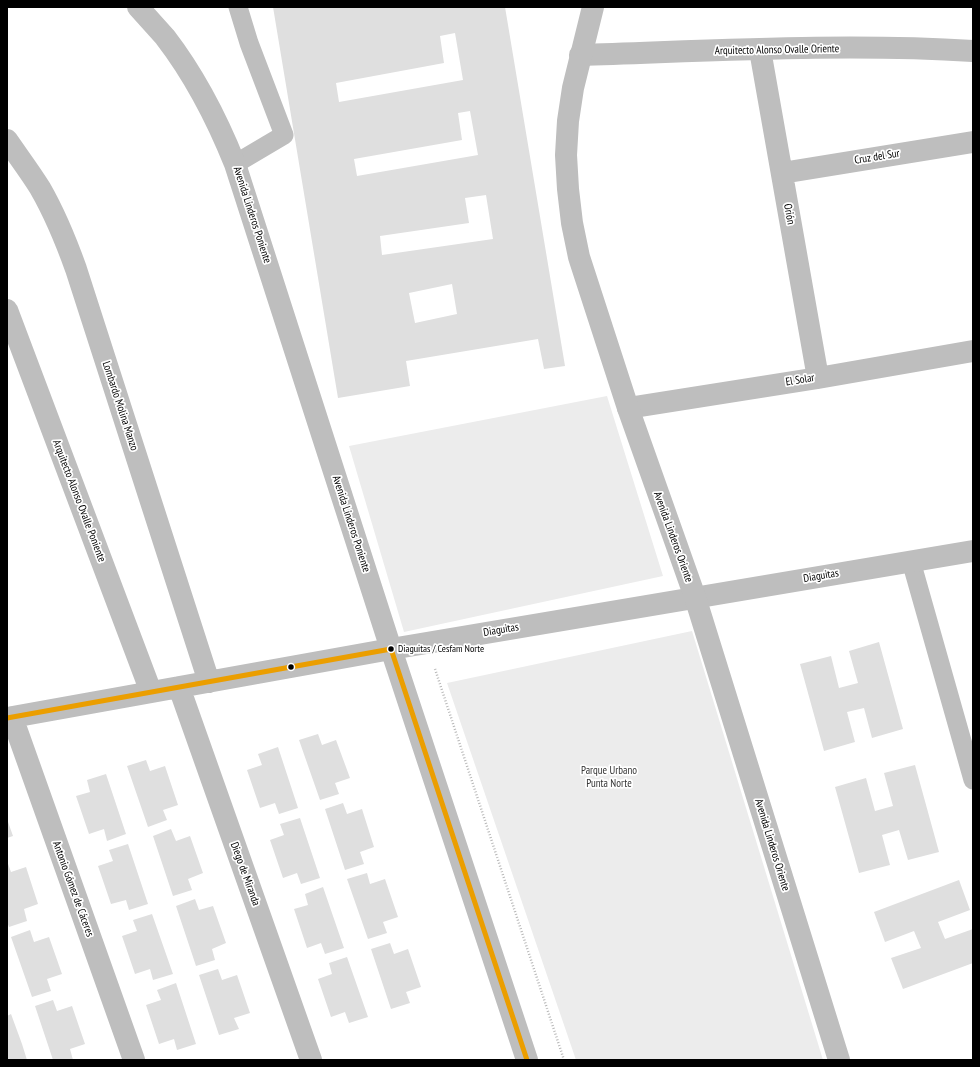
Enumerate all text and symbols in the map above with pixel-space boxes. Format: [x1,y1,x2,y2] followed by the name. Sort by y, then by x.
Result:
[715,42,839,58] street label: Arquitecto Alonso Ovalle Oriente
[853,147,901,167] street label: Cruz del Sur
[230,165,274,265] street label: Avenida Linderos Poniente
[781,203,797,225] street label: Orión
[99,360,141,452] street label: Lombardo Molina Manzo
[785,371,815,389] street label: El Solar
[50,438,108,564] street label: Arquitecto Alonso Ovalle Poniente
[329,474,373,574] street label: Avenida Linderos Poniente
[650,490,696,584] street label: Avenida Linderos Oriente
[802,566,840,586] street label: Diaguitas
[482,620,520,640] street label: Diaguitas
[398,643,484,655] place label: Diaguitas / Cesfam Norte
[386,644,396,654] marker: Diaguitas / Cesfam Norte
[286,662,296,672] unlabelled marker
[581,764,637,790] park label: Parque Urbano Punta Norte
[752,797,792,893] street label: Avenida Linderos Oriente
[50,839,96,939] street label: Antonio Gómez de Cáceres
[227,840,263,908] street label: Diego de Miranda

